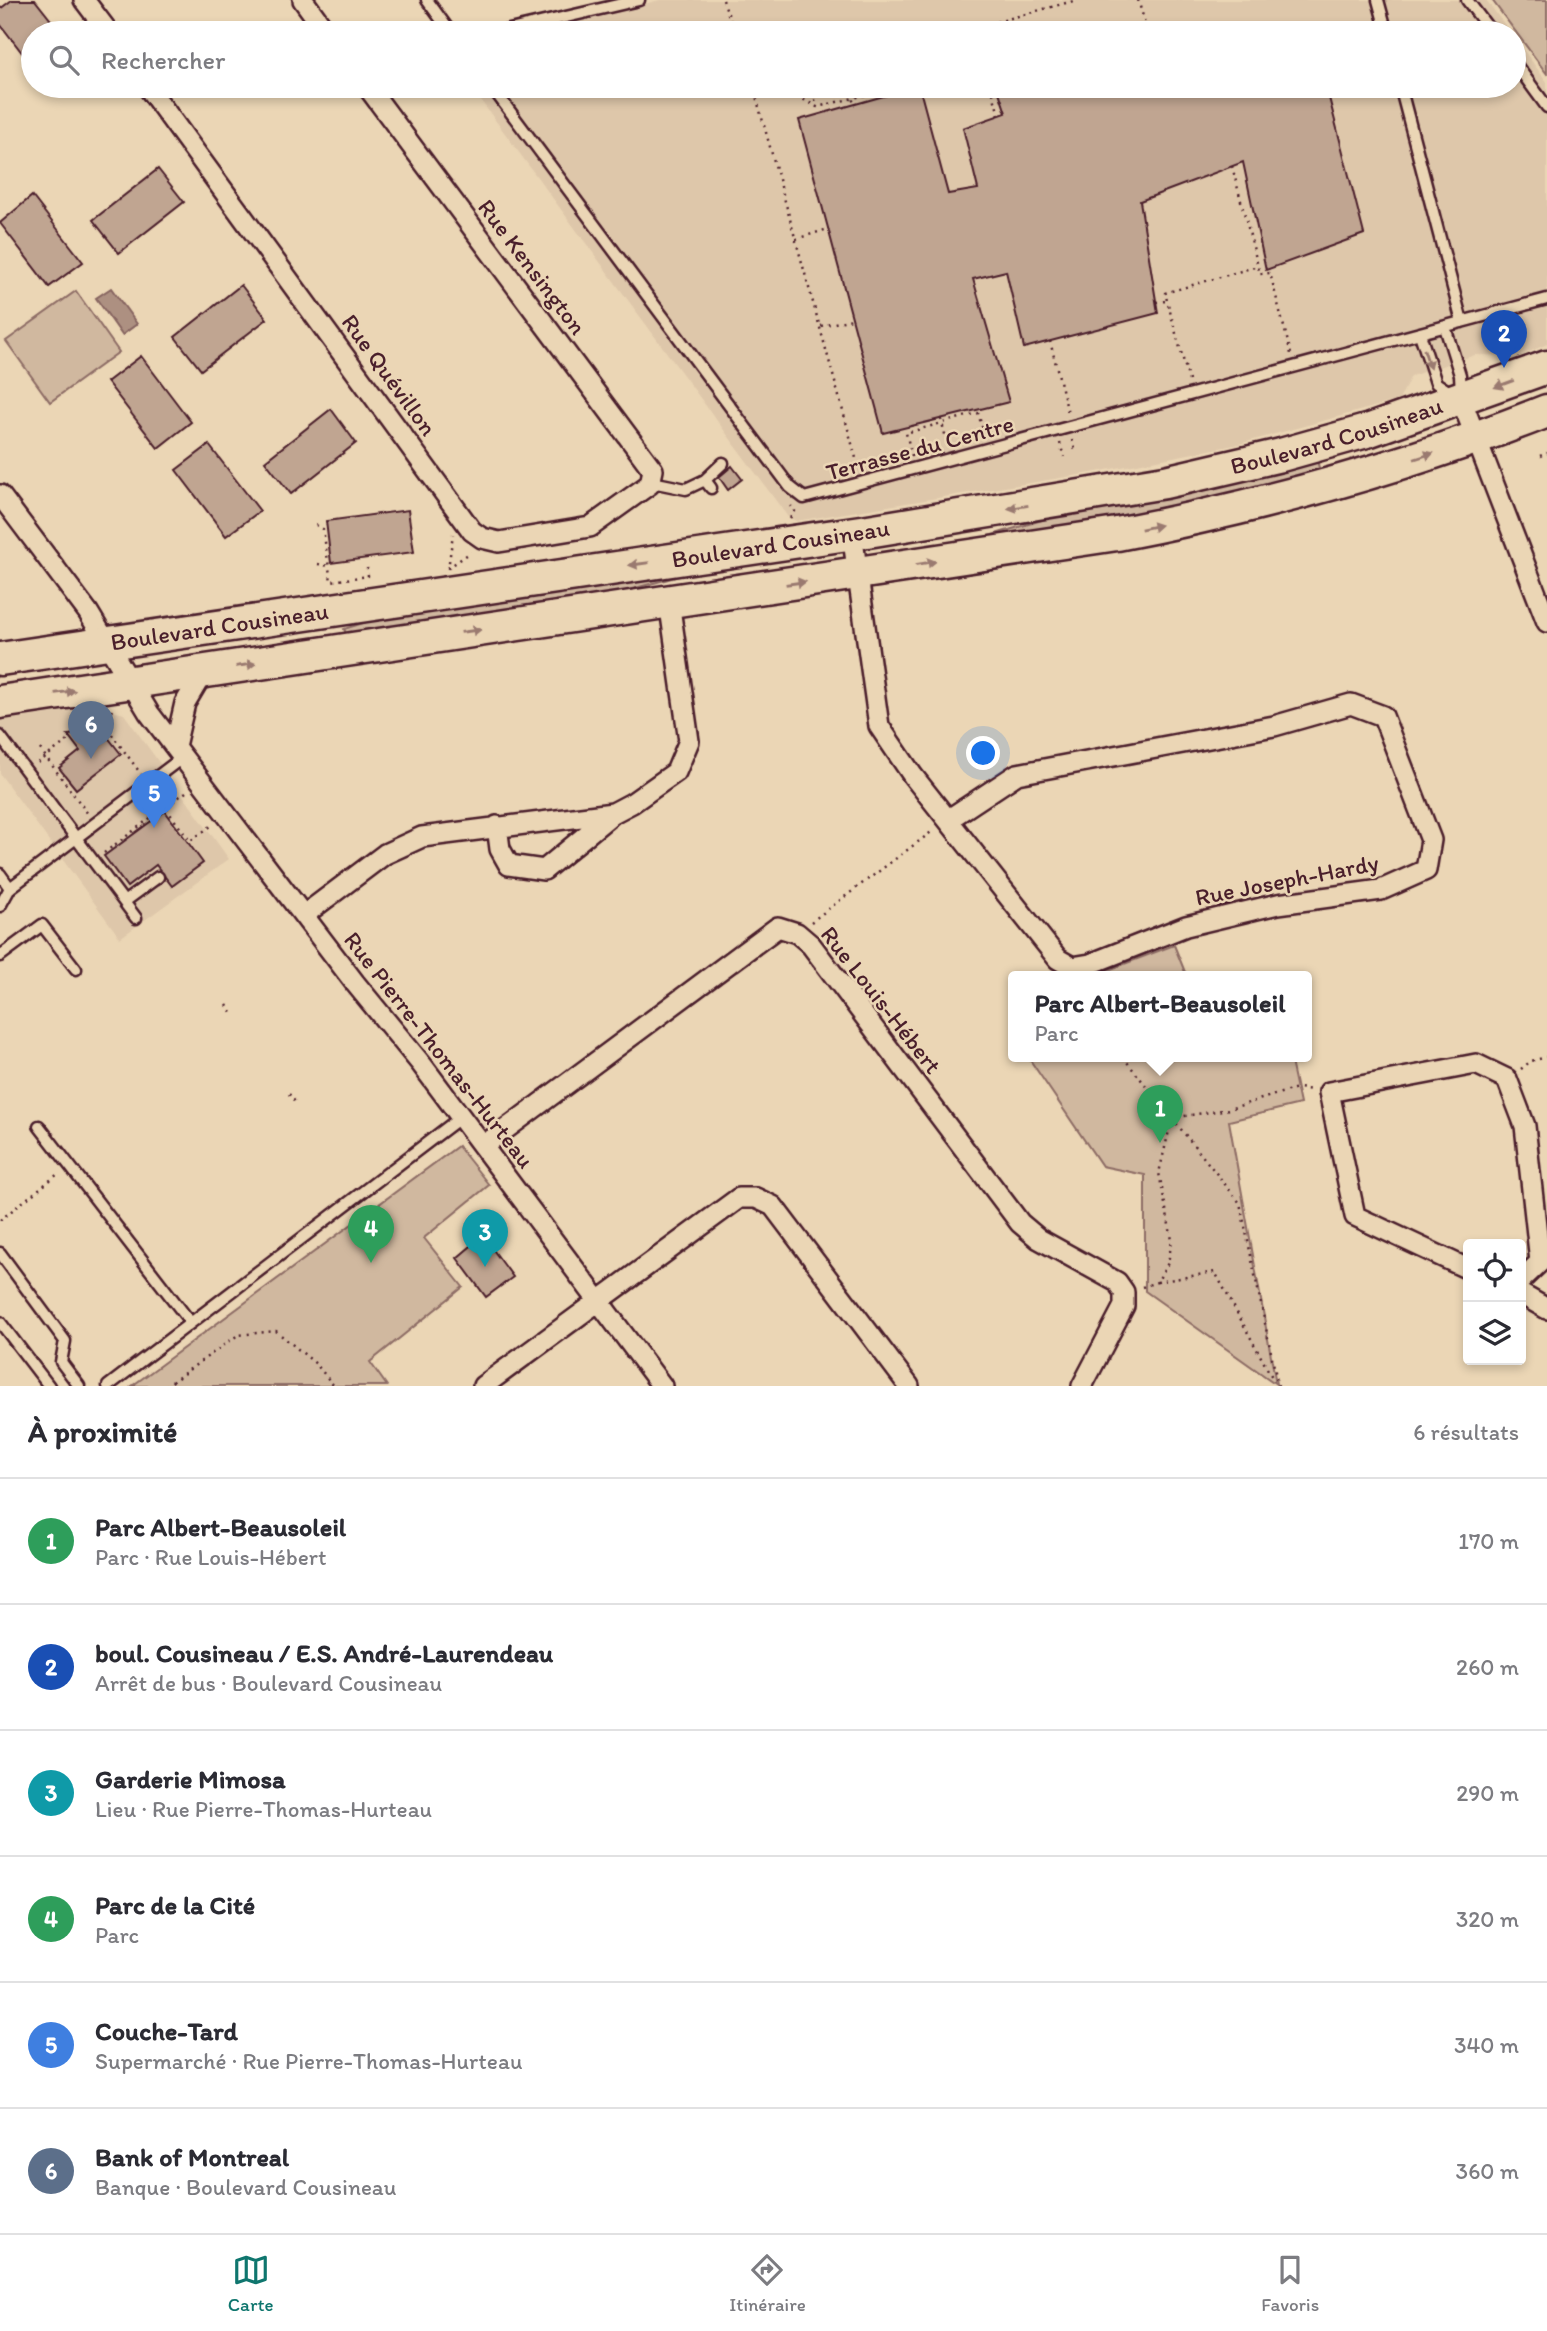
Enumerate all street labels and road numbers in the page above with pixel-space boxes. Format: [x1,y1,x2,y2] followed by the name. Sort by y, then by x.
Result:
[472,193,593,341] street label: Rue Kensington
[336,308,444,442] street label: Rue Quévillon
[1228,390,1446,480] street label: Boulevard Cousineau
[823,409,1017,486] street label: Terrasse du Centre
[670,513,891,574] street label: Boulevard Cousineau
[109,596,330,656] street label: Boulevard Cousineau
[1193,847,1382,912] street label: Rue Joseph-Hardy
[815,920,948,1079] street label: Rue Louis-Hébert
[338,926,541,1174] street label: Rue Pierre-Thomas-Hurteau

